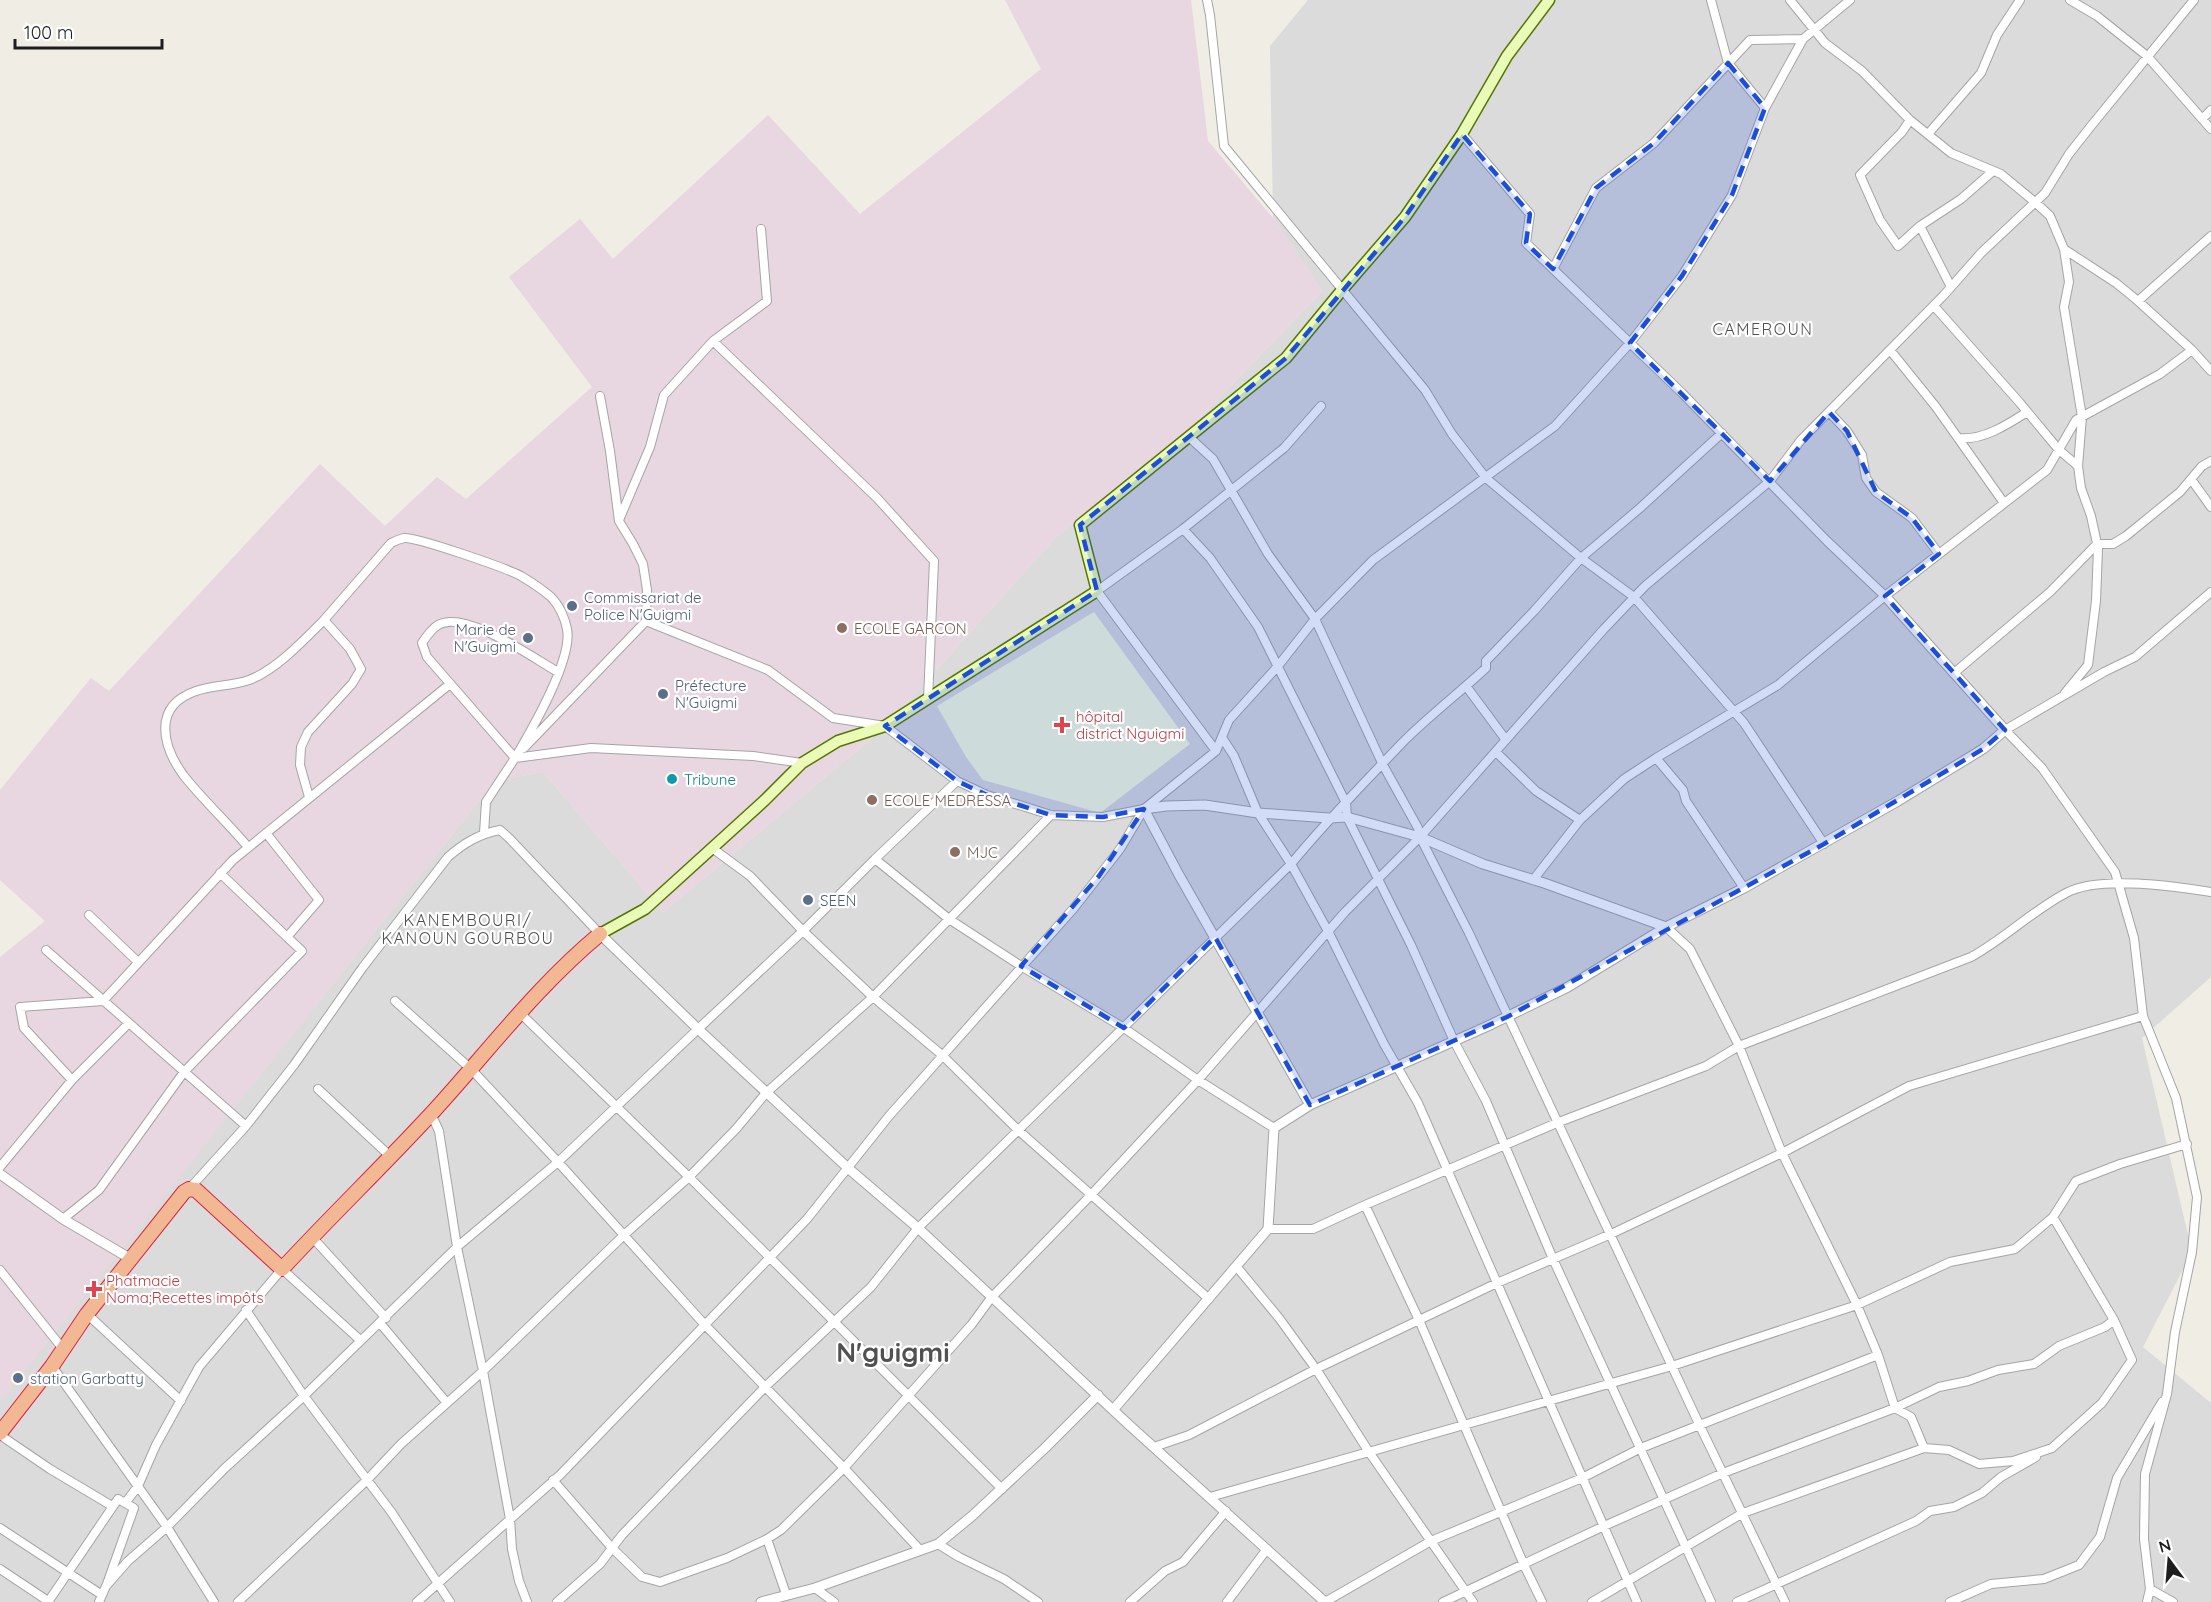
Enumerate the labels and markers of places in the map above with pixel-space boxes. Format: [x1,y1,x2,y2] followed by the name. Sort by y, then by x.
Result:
[584,588,702,624] place label: Commissariat de Police N'Guigmi
[565,599,579,613] marker: Commissariat de Police N'Guigmi
[854,619,967,638] place label: ECOLE GARCON
[454,620,516,656] place label: Marie de N'Guigmi
[835,621,849,635] marker: ECOLE GARCON
[521,631,535,645] marker: Marie de N'Guigmi
[675,676,746,712] place label: Préfecture N'Guigmi
[656,687,670,701] marker: Préfecture N'Guigmi
[1076,707,1185,743] place label: hôpital district Nguigmi
[1053,716,1071,734] marker: hôpital district Nguigmi
[684,770,736,789] place label: Tribune
[665,772,679,786] marker: Tribune
[884,791,1012,810] place label: ECOLE MEDRESSA
[865,793,879,807] marker: ECOLE MEDRESSA
[967,843,998,862] place label: MJC
[948,845,962,859] marker: MJC
[820,891,856,910] place label: SEEN
[801,893,815,907] marker: SEEN
[106,1271,264,1307] place label: Phatmacie Noma;Recettes impôts
[87,1282,101,1296] marker: Phatmacie Noma;Recettes impôts
[30,1369,144,1388] place label: station Garbatty
[11,1371,25,1385] marker: station Garbatty

